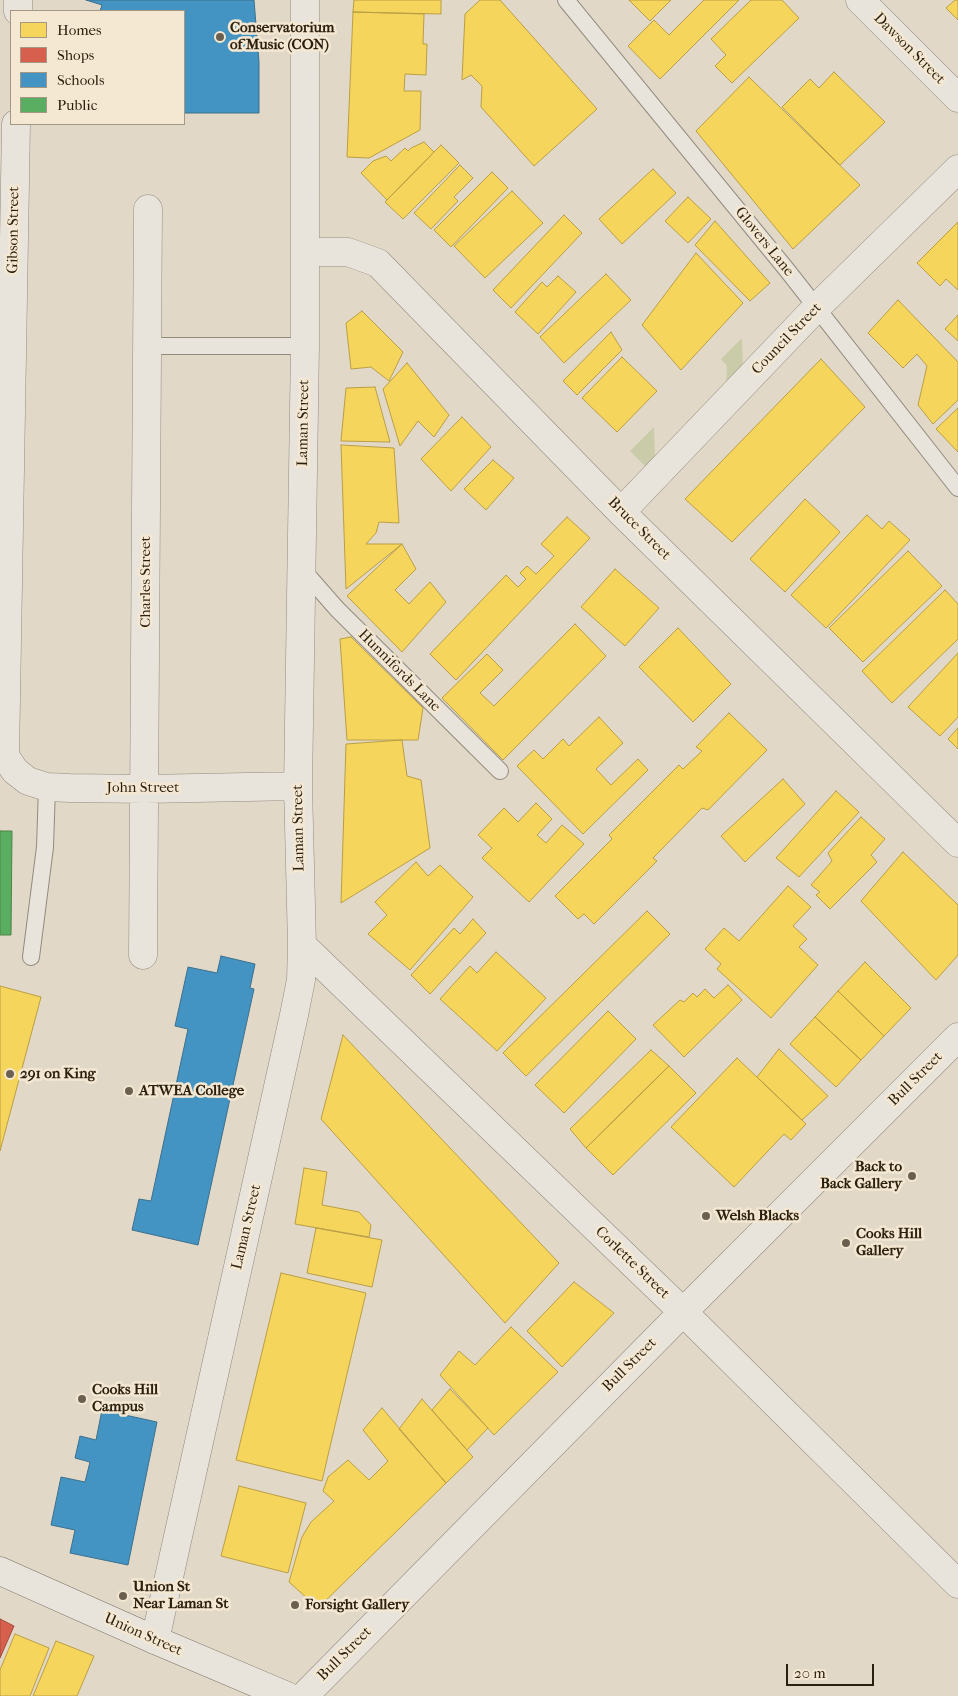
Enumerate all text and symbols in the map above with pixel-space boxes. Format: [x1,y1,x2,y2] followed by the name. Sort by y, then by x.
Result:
[869,9,949,89] street label: Dawson Street
[10,10,185,125] legend
[230,19,334,54] place label: Conservatorium of Music (CON)
[57,21,102,39] text: Homes
[214,31,226,43] marker: Conservatorium of Music (CON)
[57,46,94,64] text: Shops
[57,71,104,89] text: Schools
[57,96,97,114] text: Public
[4,186,24,274] street label: Gibson Street
[731,204,797,280] street label: Glovers Lane
[748,299,826,379] street label: Council Street
[294,379,314,467] street label: Laman Street
[604,494,674,564] street label: Bruce Street
[137,536,155,628] street label: Charles Street
[354,626,444,716] street label: Hunnifords Lane
[107,779,179,797] street label: John Street
[289,784,309,872] street label: Laman Street
[885,1048,947,1110] street label: Bull Street
[20,1065,96,1083] place label: 291 on King
[4,1068,16,1080] marker: 291 on King
[139,1082,244,1100] place label: ATWEA College
[123,1085,135,1097] marker: ATWEA College
[820,1158,902,1193] place label: Back to Back Gallery
[906,1170,918,1182] marker: Back to Back Gallery
[228,1183,266,1271] street label: Laman Street
[716,1207,799,1225] place label: Welsh Blacks
[700,1210,712,1222] marker: Welsh Blacks
[591,1223,673,1303] street label: Corlette Street
[856,1225,922,1260] place label: Cooks Hill Gallery
[840,1237,852,1249] marker: Cooks Hill Gallery
[599,1334,661,1396] street label: Bull Street
[92,1381,158,1416] place label: Cooks Hill Campus
[76,1393,88,1405] marker: Cooks Hill Campus
[133,1578,229,1613] place label: Union St Near Laman St
[117,1590,129,1602] marker: Union St Near Laman St
[305,1596,409,1614] place label: Forsight Gallery
[289,1599,301,1611] marker: Forsight Gallery
[101,1610,185,1660] street label: Union Street
[314,1623,376,1685] street label: Bull Street
[788,1654,876,1686] scale bar
[794,1664,826,1682] text: 20 m

